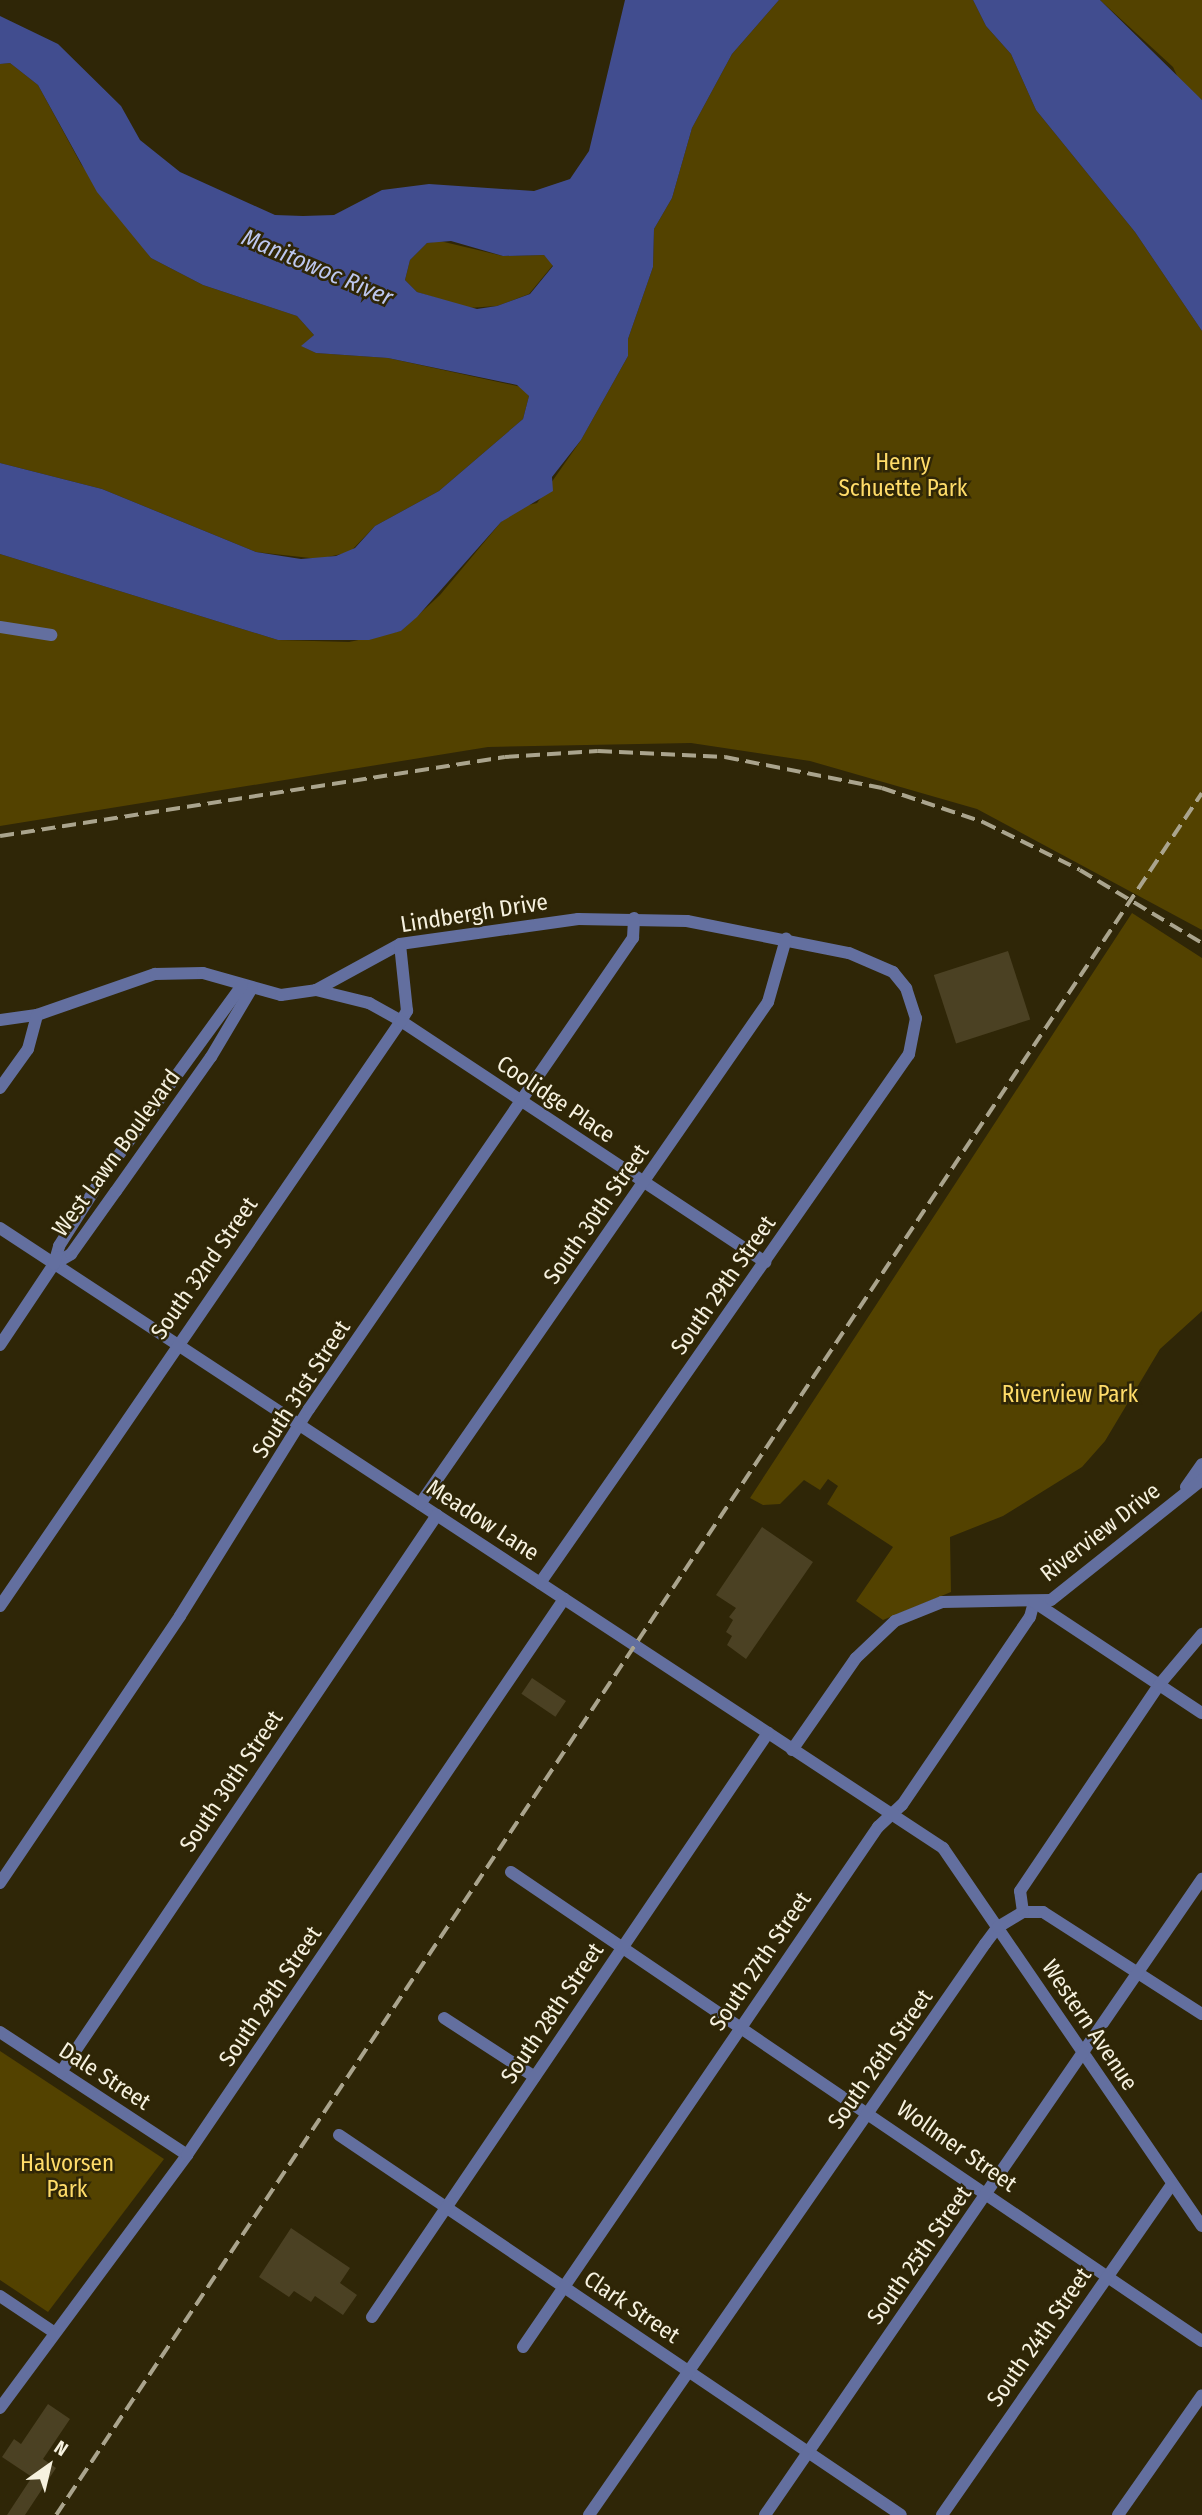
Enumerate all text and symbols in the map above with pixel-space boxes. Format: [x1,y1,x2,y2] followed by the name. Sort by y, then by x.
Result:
[237,223,397,313] water label: Manitowoc River
[838,448,968,502] park label: Henry Schuette Park
[398,888,550,938] street label: Lindbergh Drive
[492,1049,620,1149] street label: Coolidge Place
[46,1064,186,1242] street label: West Lawn Boulevard
[538,1139,654,1289] street label: South 30th Street
[145,1192,263,1344] street label: South 32nd Street
[665,1210,781,1360] street label: South 29th Street
[246,1315,356,1463] street label: South 31st Street
[1002,1380,1138,1408] park label: Riverview Park
[422,1473,544,1567] street label: Meadow Lane
[1035,1477,1165,1587] street label: Riverview Drive
[174,1705,288,1857] street label: South 30th Street
[703,1886,817,2036] street label: South 27th Street
[213,1921,327,2071] street label: South 29th Street
[495,1937,609,2089] street label: South 28th Street
[1036,1955,1144,2095] street label: Western Avenue
[822,1984,938,2134] street label: South 26th Street
[54,2036,156,2116] street label: Dale Street
[892,2094,1022,2198] street label: Wollmer Street
[20,2149,114,2203] park label: Halvorsen Park
[861,2180,977,2330] street label: South 25th Street
[981,2262,1097,2412] street label: South 24th Street
[579,2265,685,2349] street label: Clark Street
[14,2431,84,2501] north arrow
[50,2435,72,2461] text: N

